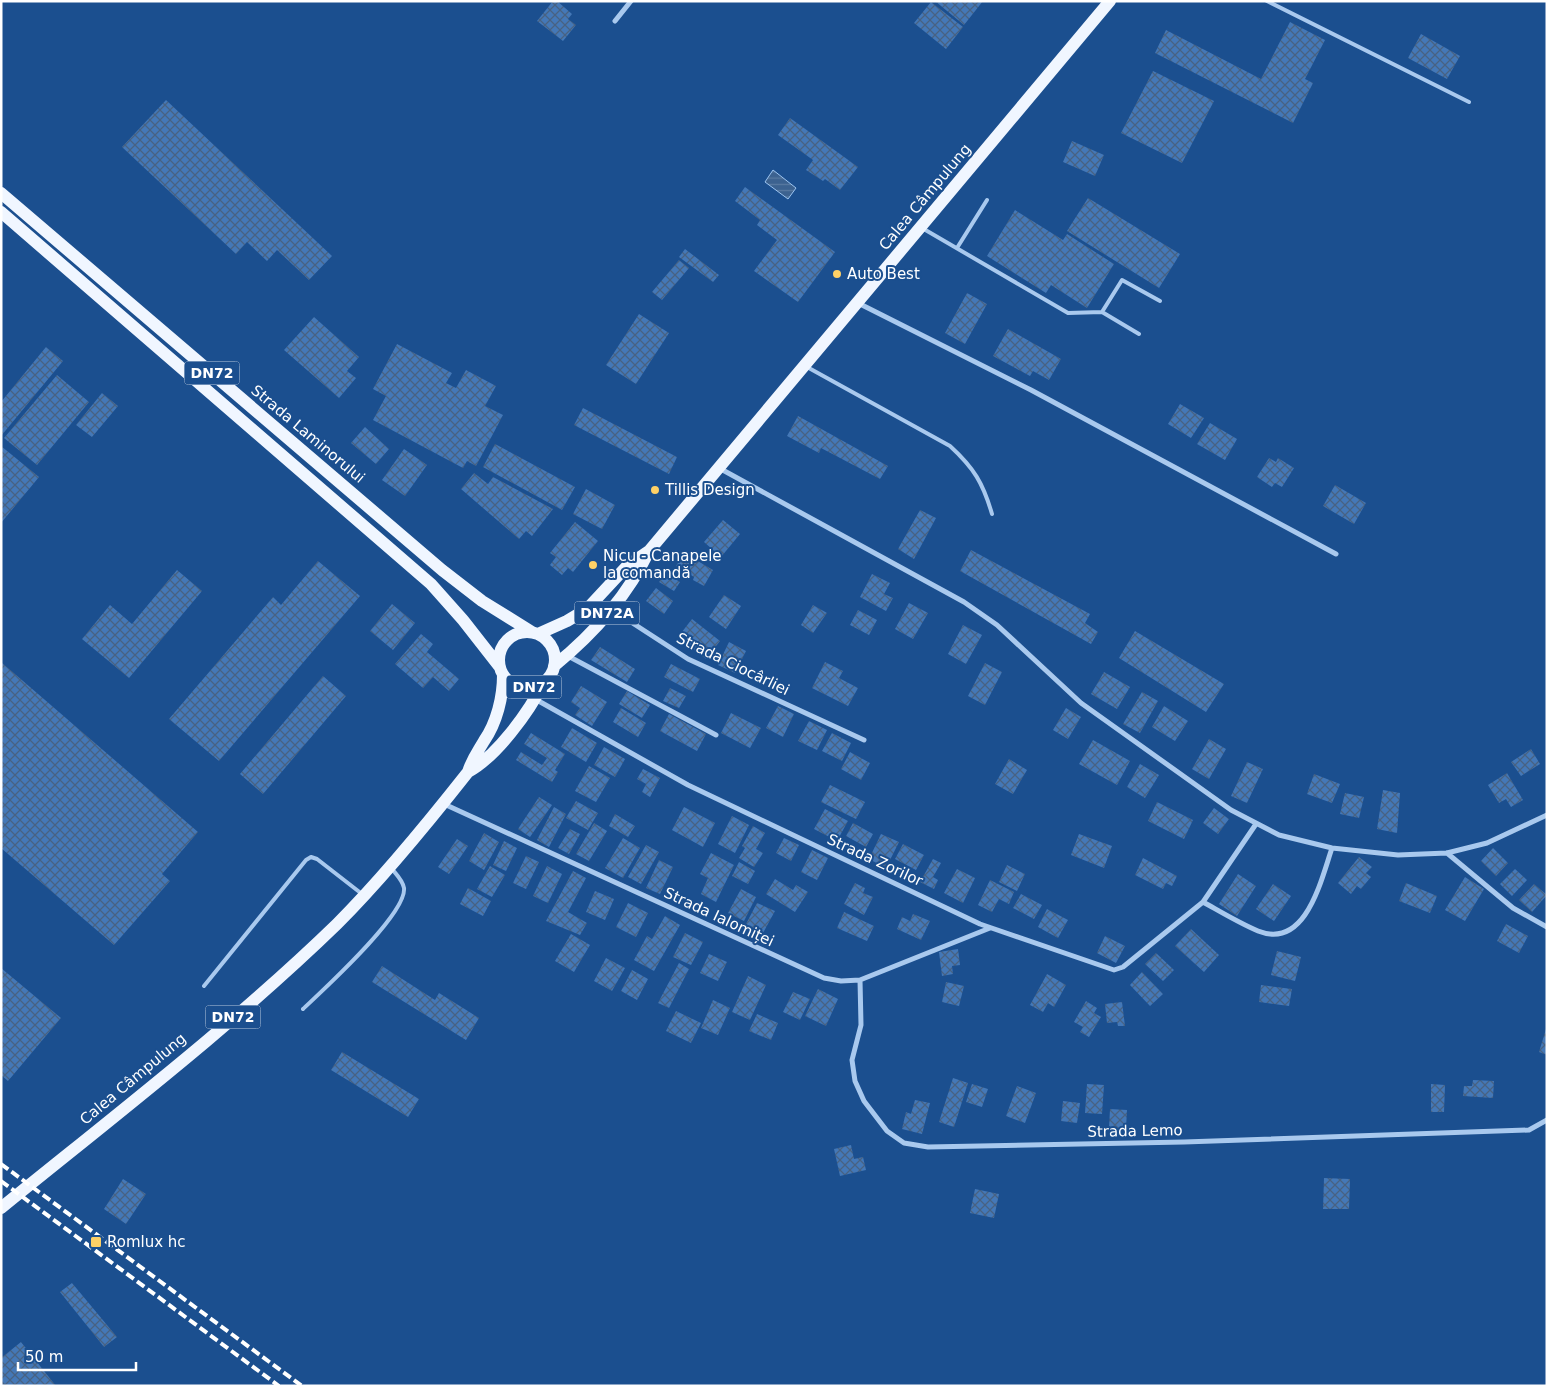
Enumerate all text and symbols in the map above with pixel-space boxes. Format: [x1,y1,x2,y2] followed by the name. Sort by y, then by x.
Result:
[875,140,975,254] street label: Calea Câmpulung
[847,265,920,283] place label: Auto Best
[831,268,843,280] marker: Auto Best
[184,362,240,384] road number: DN72
[248,381,368,487] street label: Strada Laminorului
[664,481,755,499] place label: Tillis Design
[649,484,661,496] marker: Tillis Design
[603,547,722,582] place label: Nicu - Canapele la comandă
[587,559,599,571] marker: Nicu - Canapele la comandă
[574,602,640,624] road number: DN72A
[674,629,792,699] street label: Strada Ciocârliei
[506,676,562,699] road number: DN72
[824,830,926,890] street label: Strada Zorilor
[661,884,777,950] street label: Strada Ialomiței
[206,1006,260,1028] road number: DN72
[76,1029,190,1129] street label: Calea Câmpulung
[1087,1121,1183,1141] street label: Strada Lemo
[107,1233,186,1251] place label: Romlux hc
[89,1235,103,1249] marker: Romlux hc
[18,1340,135,1372] scale bar
[25,1348,63,1366] text: 50 m

